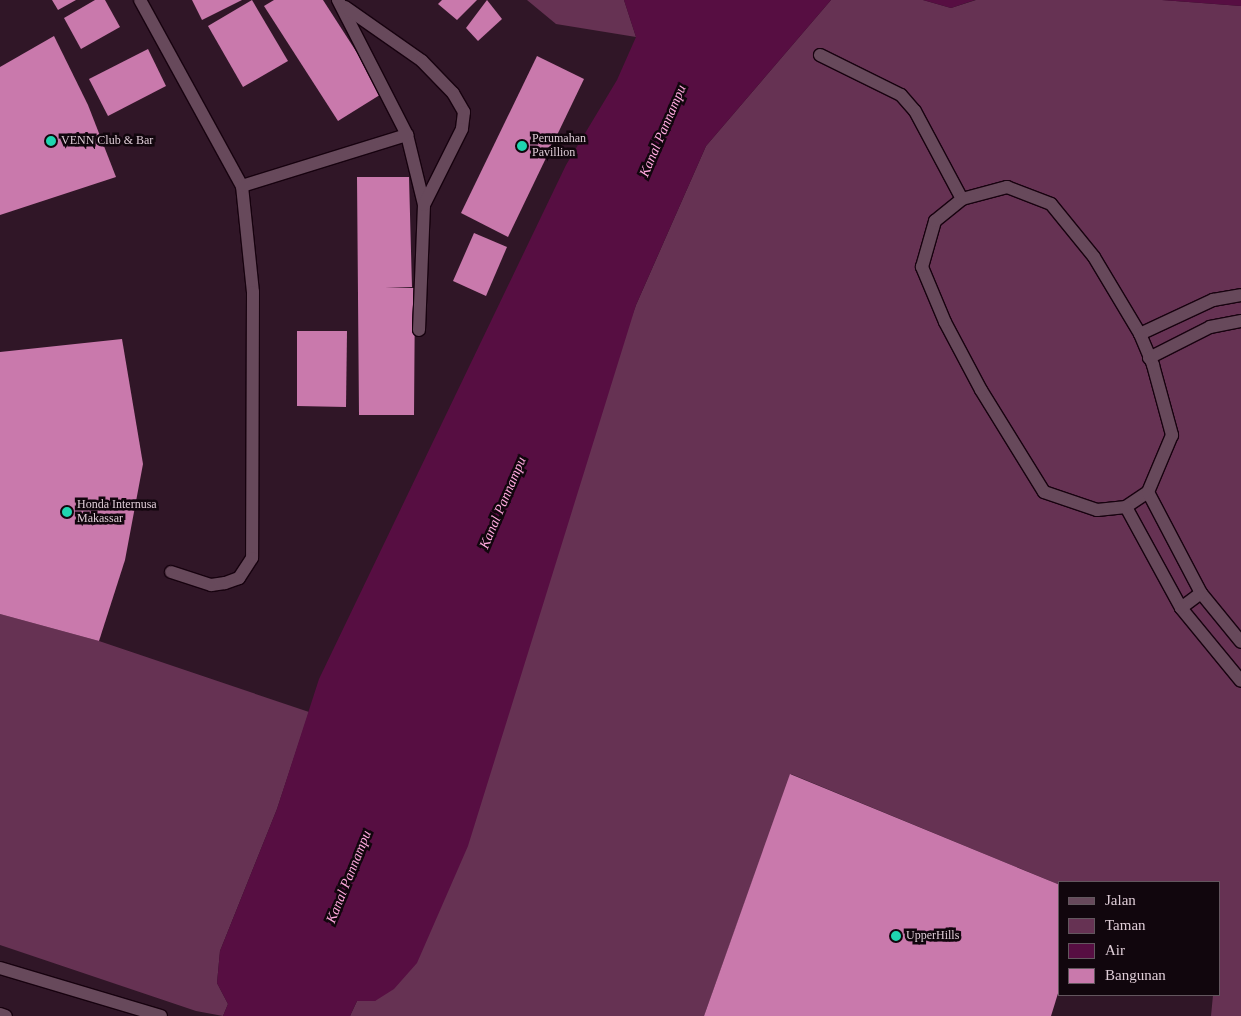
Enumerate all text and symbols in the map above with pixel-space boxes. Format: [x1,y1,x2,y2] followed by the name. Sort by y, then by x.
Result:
[636,82,690,180] water label: Kanal Pannampu
[532,132,586,160] place label: Perumahan Pavillion
[61,134,153,148] place label: VENN Club & Bar
[45,135,57,147] marker: VENN Club & Bar
[516,140,528,152] marker: Perumahan Pavillion
[476,454,530,552] water label: Kanal Pannampu
[77,498,157,526] place label: Honda Internusa Makassar
[61,506,73,518] marker: Honda Internusa Makassar
[323,828,375,926] water label: Kanal Pannampu
[1058,881,1221,996] legend
[1105,892,1136,908] text: Jalan
[1105,917,1146,933] text: Taman
[906,929,959,943] place label: UpperHills
[890,930,902,942] marker: UpperHills
[1105,942,1125,958] text: Air
[1105,967,1166,983] text: Bangunan

